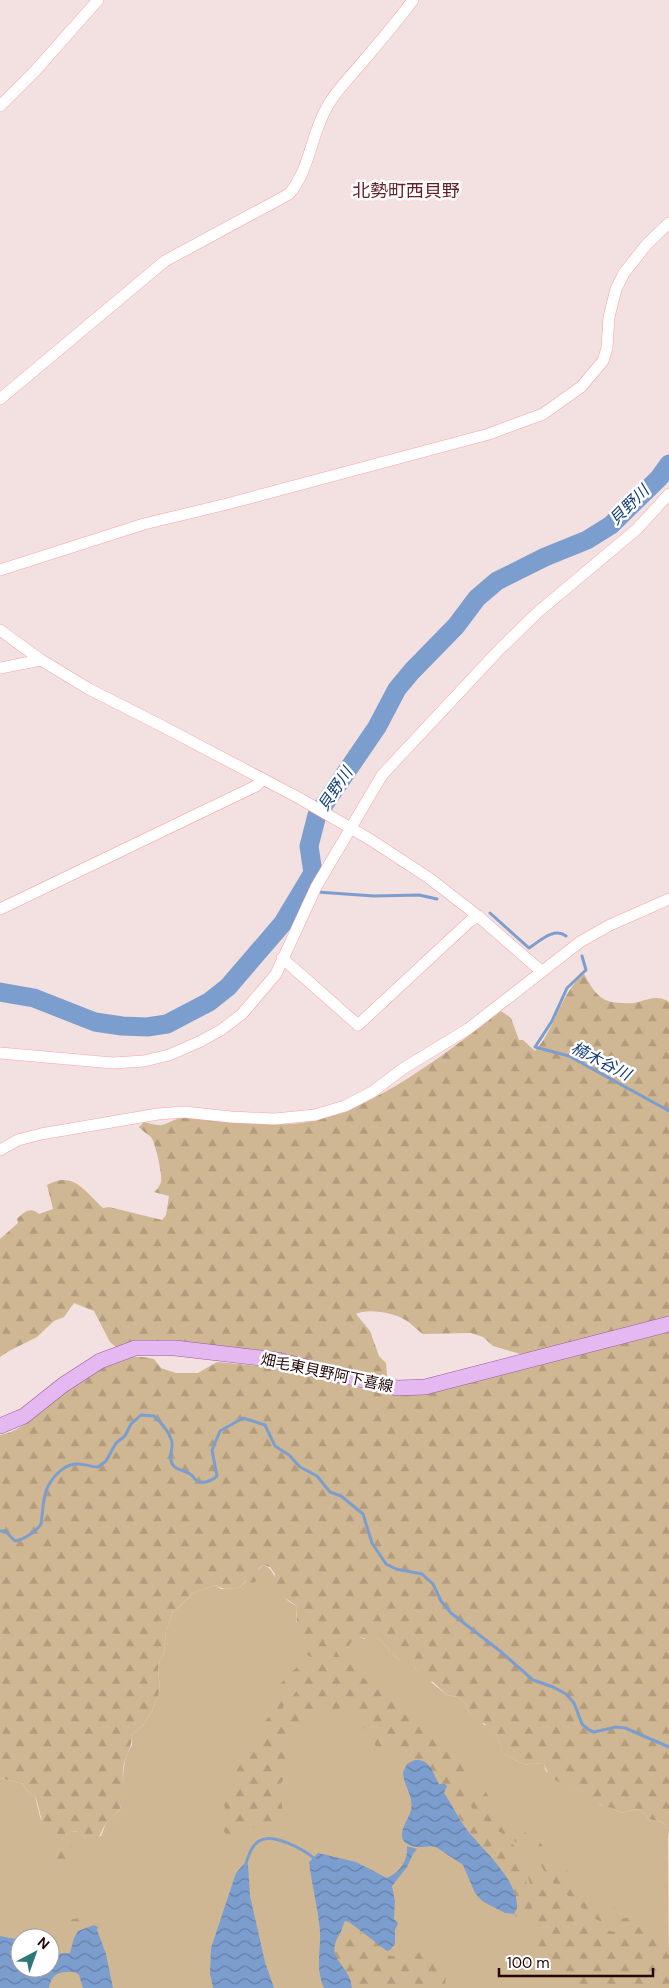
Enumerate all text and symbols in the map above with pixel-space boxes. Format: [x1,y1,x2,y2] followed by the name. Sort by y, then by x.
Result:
[352,179,460,203] district label: 北勢町西貝野
[605,479,655,529] water label: 貝野川
[313,762,358,815] water label: 貝野川
[568,1037,636,1086] water label: 楠木谷川
[259,1349,395,1397] street label: 畑毛東貝野阿下喜線
[10,1928,60,1978] north arrow
[34,1933,53,1953] text: N
[499,1946,653,1978] scale bar
[507,1953,550,1973] text: 100 m

